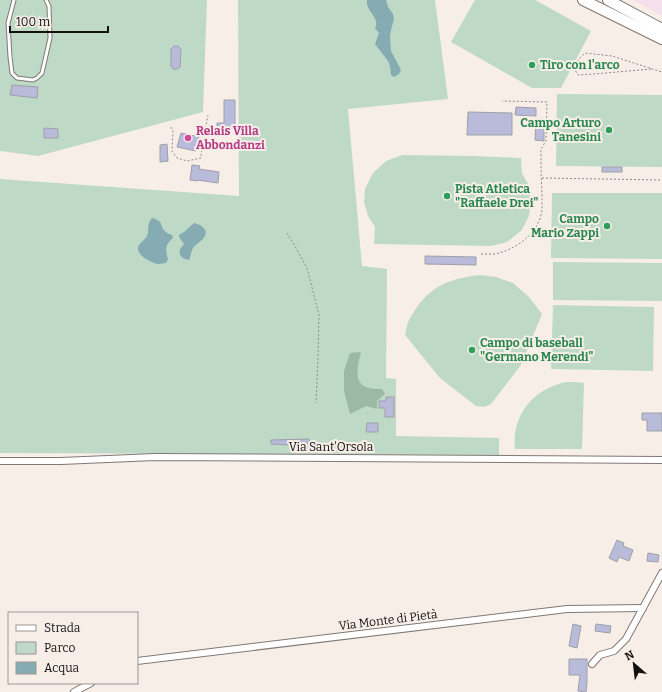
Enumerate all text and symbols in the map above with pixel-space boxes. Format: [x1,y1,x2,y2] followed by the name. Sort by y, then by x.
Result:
[10,8,108,34] scale bar
[16,15,51,29] text: 100 m
[540,58,620,72] place label: Tiro con l'arco
[527,60,537,70] marker: Tiro con l'arco
[520,116,601,144] place label: Campo Arturo Tanesini
[196,124,265,152] place label: Relais Villa Abbondanzi
[604,125,614,135] marker: Campo Arturo Tanesini
[183,133,193,143] marker: Relais Villa Abbondanzi
[455,182,538,210] place label: Pista Atletica "Raffaele Drei"
[442,191,452,201] marker: Pista Atletica "Raffaele Drei"
[531,212,599,240] place label: Campo Mario Zappi
[602,221,612,231] marker: Campo Mario Zappi
[480,336,594,364] place label: Campo di baseball "Germano Merendi"
[467,345,477,355] marker: Campo di baseball "Germano Merendi"
[289,440,374,454] street label: Via Sant'Orsola
[338,607,439,633] street label: Via Monte di Pietà
[8,612,138,684] legend
[44,621,81,635] text: Strada
[44,641,75,655] text: Parco
[614,644,654,684] north arrow
[623,648,637,663] text: N
[44,661,80,675] text: Acqua

